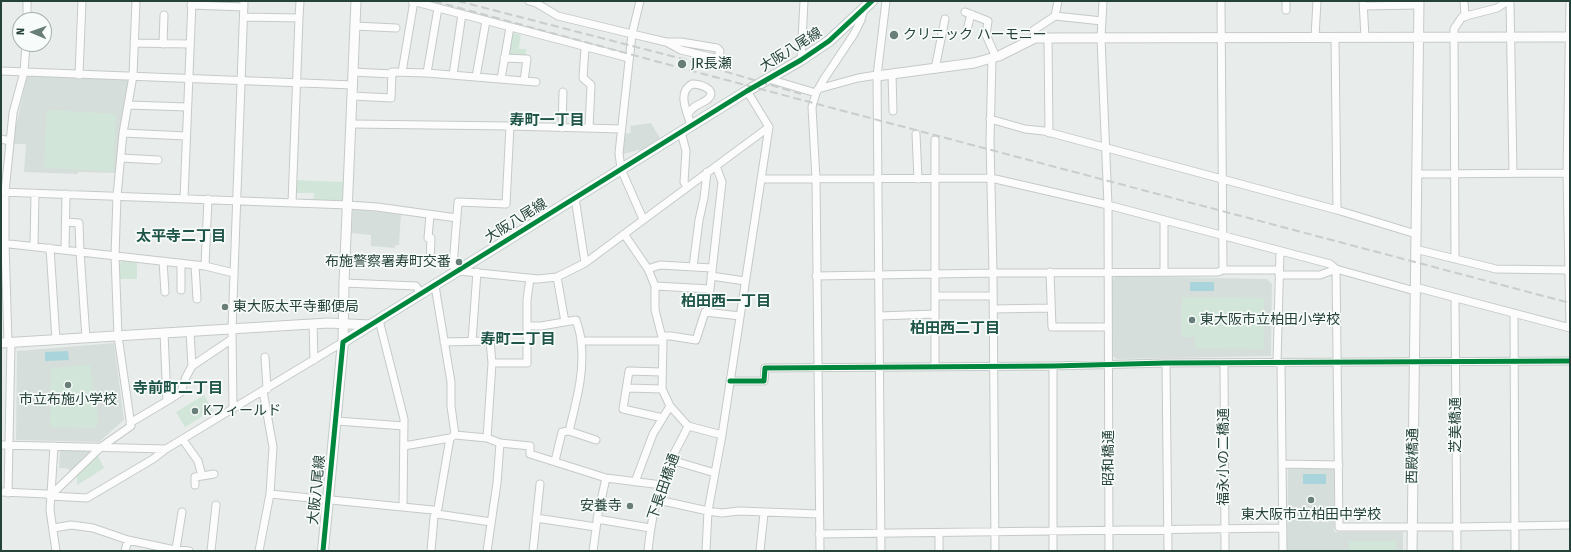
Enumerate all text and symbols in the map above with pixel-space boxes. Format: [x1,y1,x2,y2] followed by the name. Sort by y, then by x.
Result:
[12,12,52,52] north arrow
[757,24,825,76] street label: 大阪八尾線
[903,27,1047,43] place label: クリニック ハーモニー
[14,28,27,35] text: N
[888,29,900,41] marker: クリニック ハーモニー
[691,56,732,72] place label: JR長瀬
[676,58,688,70] marker: JR長瀬
[510,112,584,130] district label: 寿町一丁目
[482,195,550,247] street label: 大阪八尾線
[136,228,226,246] district label: 太平寺二丁目
[325,254,451,270] place label: 布施警察署寿町交番
[454,257,464,267] marker: 布施警察署寿町交番
[681,293,771,311] district label: 柏田西一丁目
[233,299,359,315] place label: 東大阪太平寺郵便局
[220,302,230,312] marker: 東大阪太平寺郵便局
[1200,312,1340,328] place label: 東大阪市立柏田小学校
[1187,315,1197,325] marker: 東大阪市立柏田小学校
[910,320,1000,338] district label: 柏田西二丁目
[481,331,555,349] district label: 寿町二丁目
[63,380,73,390] marker: 市立布施小学校
[133,380,223,398] district label: 寺前町二丁目
[19,392,117,408] place label: 市立布施小学校
[1448,397,1464,453] street label: 芝美橋通
[203,403,281,419] place label: Kフィールド
[190,406,200,416] marker: Kフィールド
[1216,408,1232,506] street label: 福永小の二橋通
[1404,428,1422,484] street label: 西殿橋通
[1101,430,1117,486] street label: 昭和橋通
[645,451,683,523] street label: 下長田橋通
[305,454,329,526] street label: 大阪八尾線
[1306,495,1316,505] marker: 東大阪市立柏田中学校
[580,498,622,514] place label: 安養寺
[625,501,635,511] marker: 安養寺
[1241,507,1381,523] place label: 東大阪市立柏田中学校

